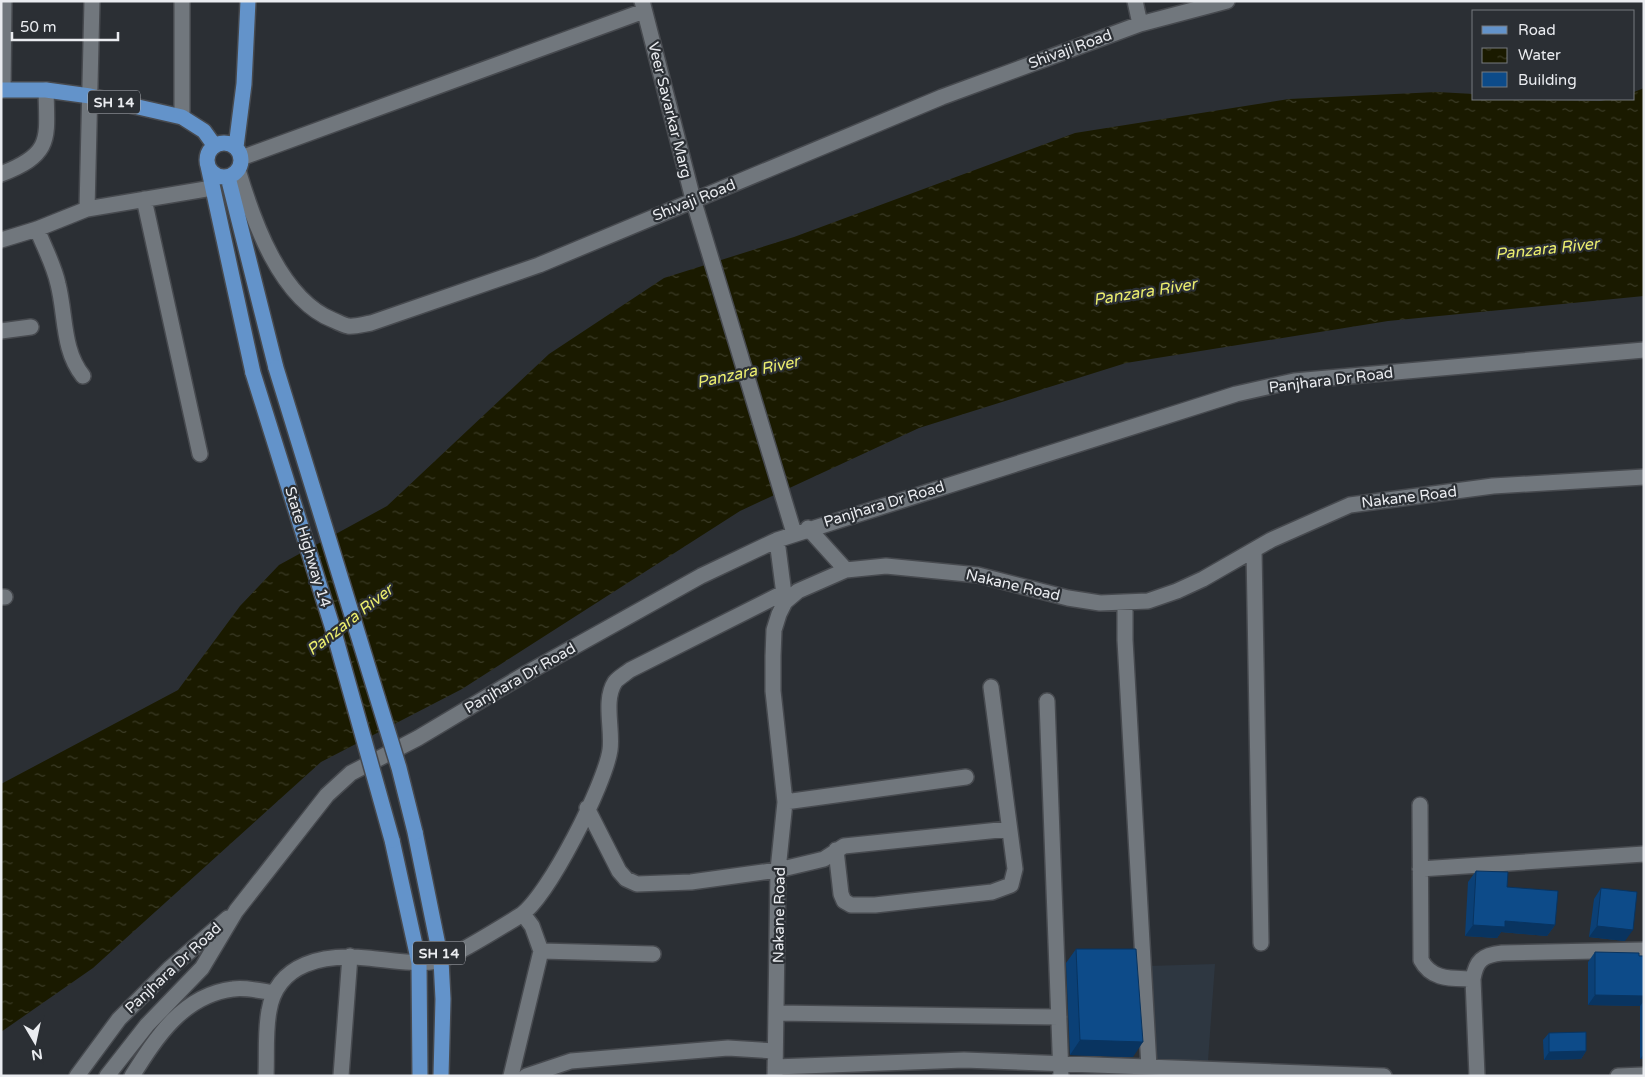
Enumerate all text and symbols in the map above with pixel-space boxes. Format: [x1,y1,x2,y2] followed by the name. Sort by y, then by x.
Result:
[12,10,119,42] scale bar
[1472,10,1635,100] legend
[20,18,57,36] text: 50 m
[1518,21,1556,39] text: Road
[1026,26,1114,72] street label: Shivaji Road
[644,40,696,180] street label: Veer Savarkar Marg
[1518,46,1561,64] text: Water
[1518,71,1577,89] text: Building
[88,90,140,114] road number: SH 14
[650,175,738,225] street label: Shivaji Road
[1494,233,1602,264] water label: Panzara River
[1092,274,1200,310] water label: Panzara River
[695,351,803,393] water label: Panzara River
[1268,363,1394,397] street label: Panjhara Dr Road
[822,477,946,531] street label: Panjhara Dr Road
[1360,482,1458,512] street label: Nakane Road
[281,485,335,609] street label: State Highway 14
[964,565,1062,605] street label: Nakane Road
[303,579,399,660] water label: Panzara River
[461,639,579,717] street label: Panjhara Dr Road
[769,867,789,963] street label: Nakane Road
[121,919,225,1017] street label: Panjhara Dr Road
[413,941,465,964] road number: SH 14
[10,1017,60,1067] north arrow
[30,1045,44,1064] text: N

